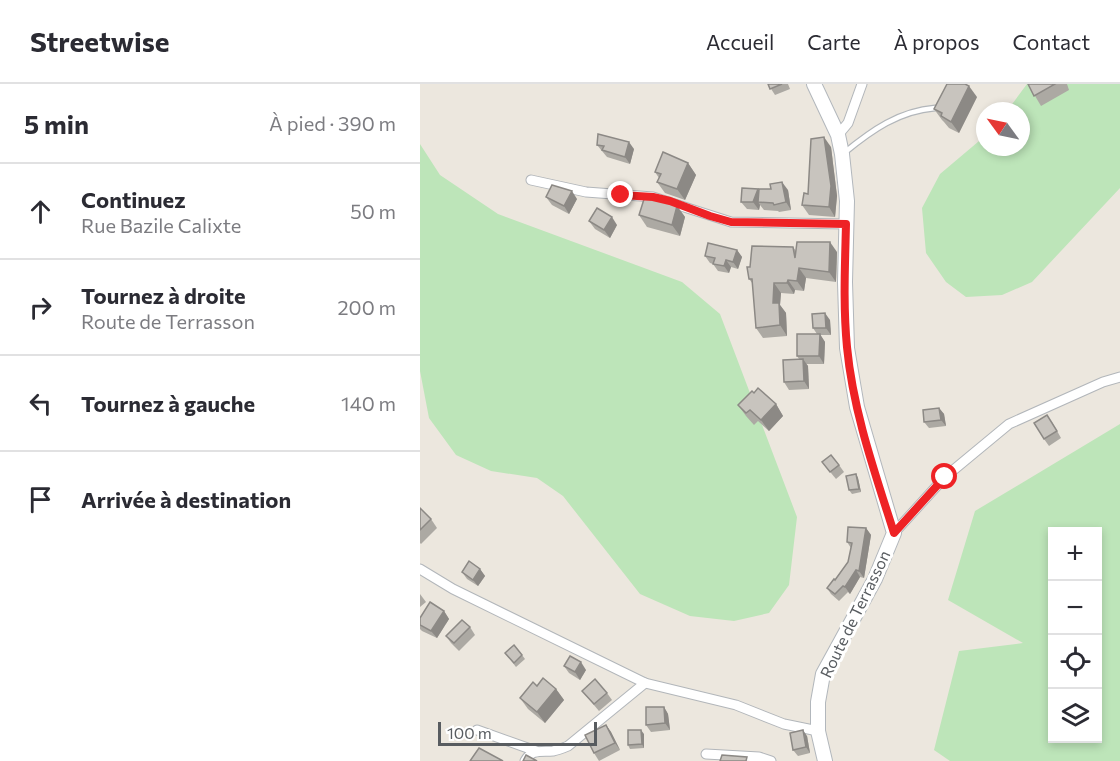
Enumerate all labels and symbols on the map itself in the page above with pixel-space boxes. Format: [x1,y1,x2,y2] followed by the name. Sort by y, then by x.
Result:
[976,102,1030,156] north arrow
[607,181,633,207] route end
[931,463,957,489] route start
[816,547,894,680] street label: Route de Terrasson
[438,719,597,746] scale bar

